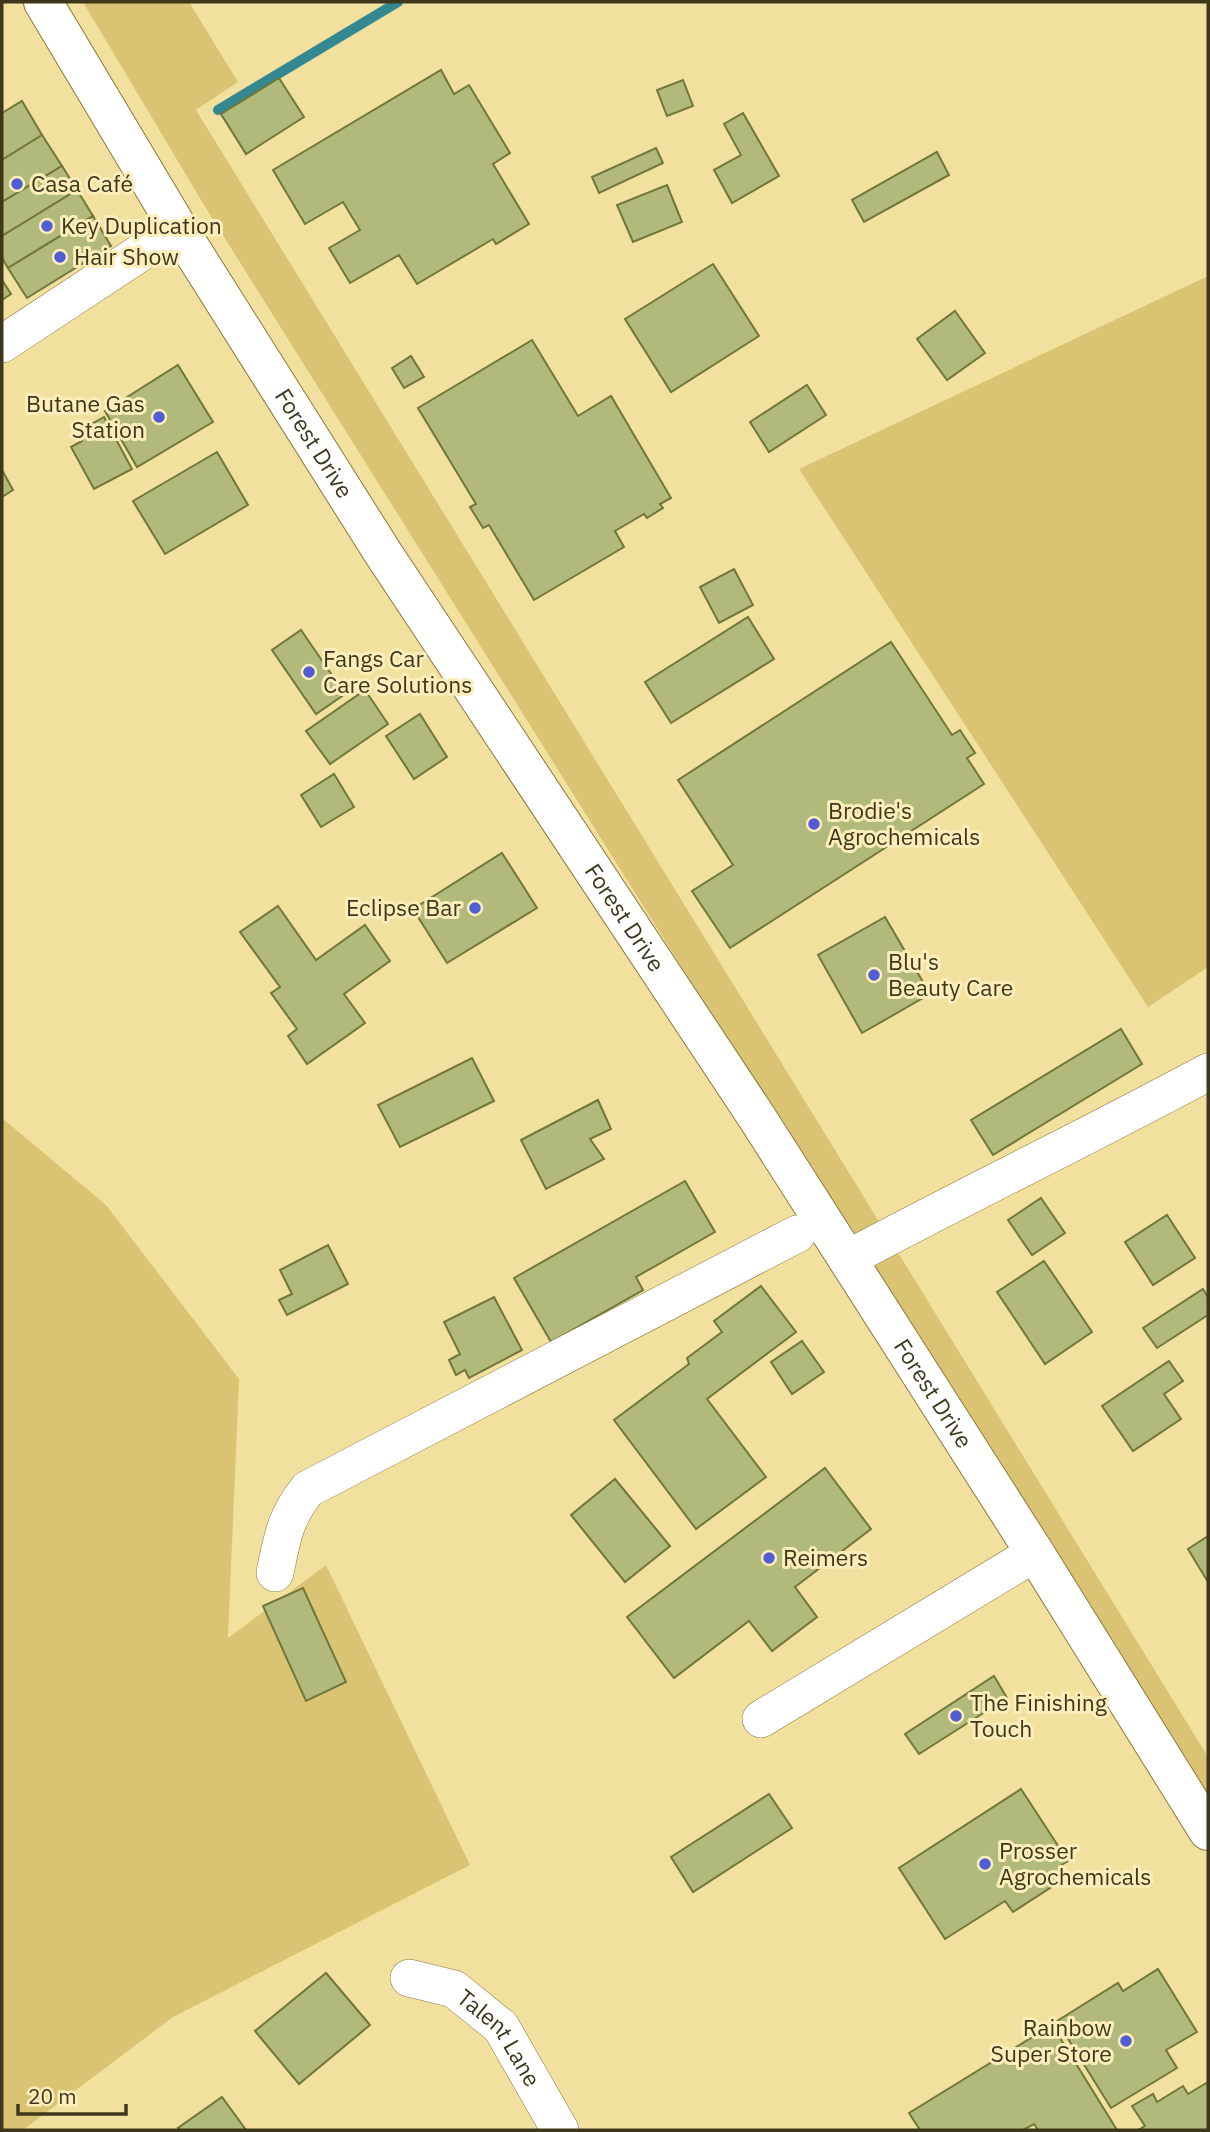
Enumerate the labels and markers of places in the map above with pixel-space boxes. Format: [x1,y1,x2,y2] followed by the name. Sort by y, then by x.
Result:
[31,168,133,198] place label: Casa Café
[9,176,25,192] marker: Casa Café
[61,210,222,240] place label: Key Duplication
[39,218,55,234] marker: Key Duplication
[74,241,179,271] place label: Hair Show
[52,249,68,265] marker: Hair Show
[26,388,145,444] place label: Butane Gas Station
[151,409,167,425] marker: Butane Gas Station
[323,643,472,699] place label: Fangs Car Care Solutions
[301,664,317,680] marker: Fangs Car Care Solutions
[828,795,981,851] place label: Brodie's Agrochemicals
[806,816,822,832] marker: Brodie's Agrochemicals
[346,892,462,922] place label: Eclipse Bar
[467,900,483,916] marker: Eclipse Bar
[888,946,1014,1002] place label: Blu's Beauty Care
[866,967,882,983] marker: Blu's Beauty Care
[783,1542,868,1572] place label: Reimers
[761,1550,777,1566] marker: Reimers
[970,1687,1107,1743] place label: The Finishing Touch
[948,1708,964,1724] marker: The Finishing Touch
[999,1835,1152,1891] place label: Prosser Agrochemicals
[977,1856,993,1872] marker: Prosser Agrochemicals
[991,2012,1112,2068] place label: Rainbow Super Store
[1118,2033,1134,2049] marker: Rainbow Super Store

